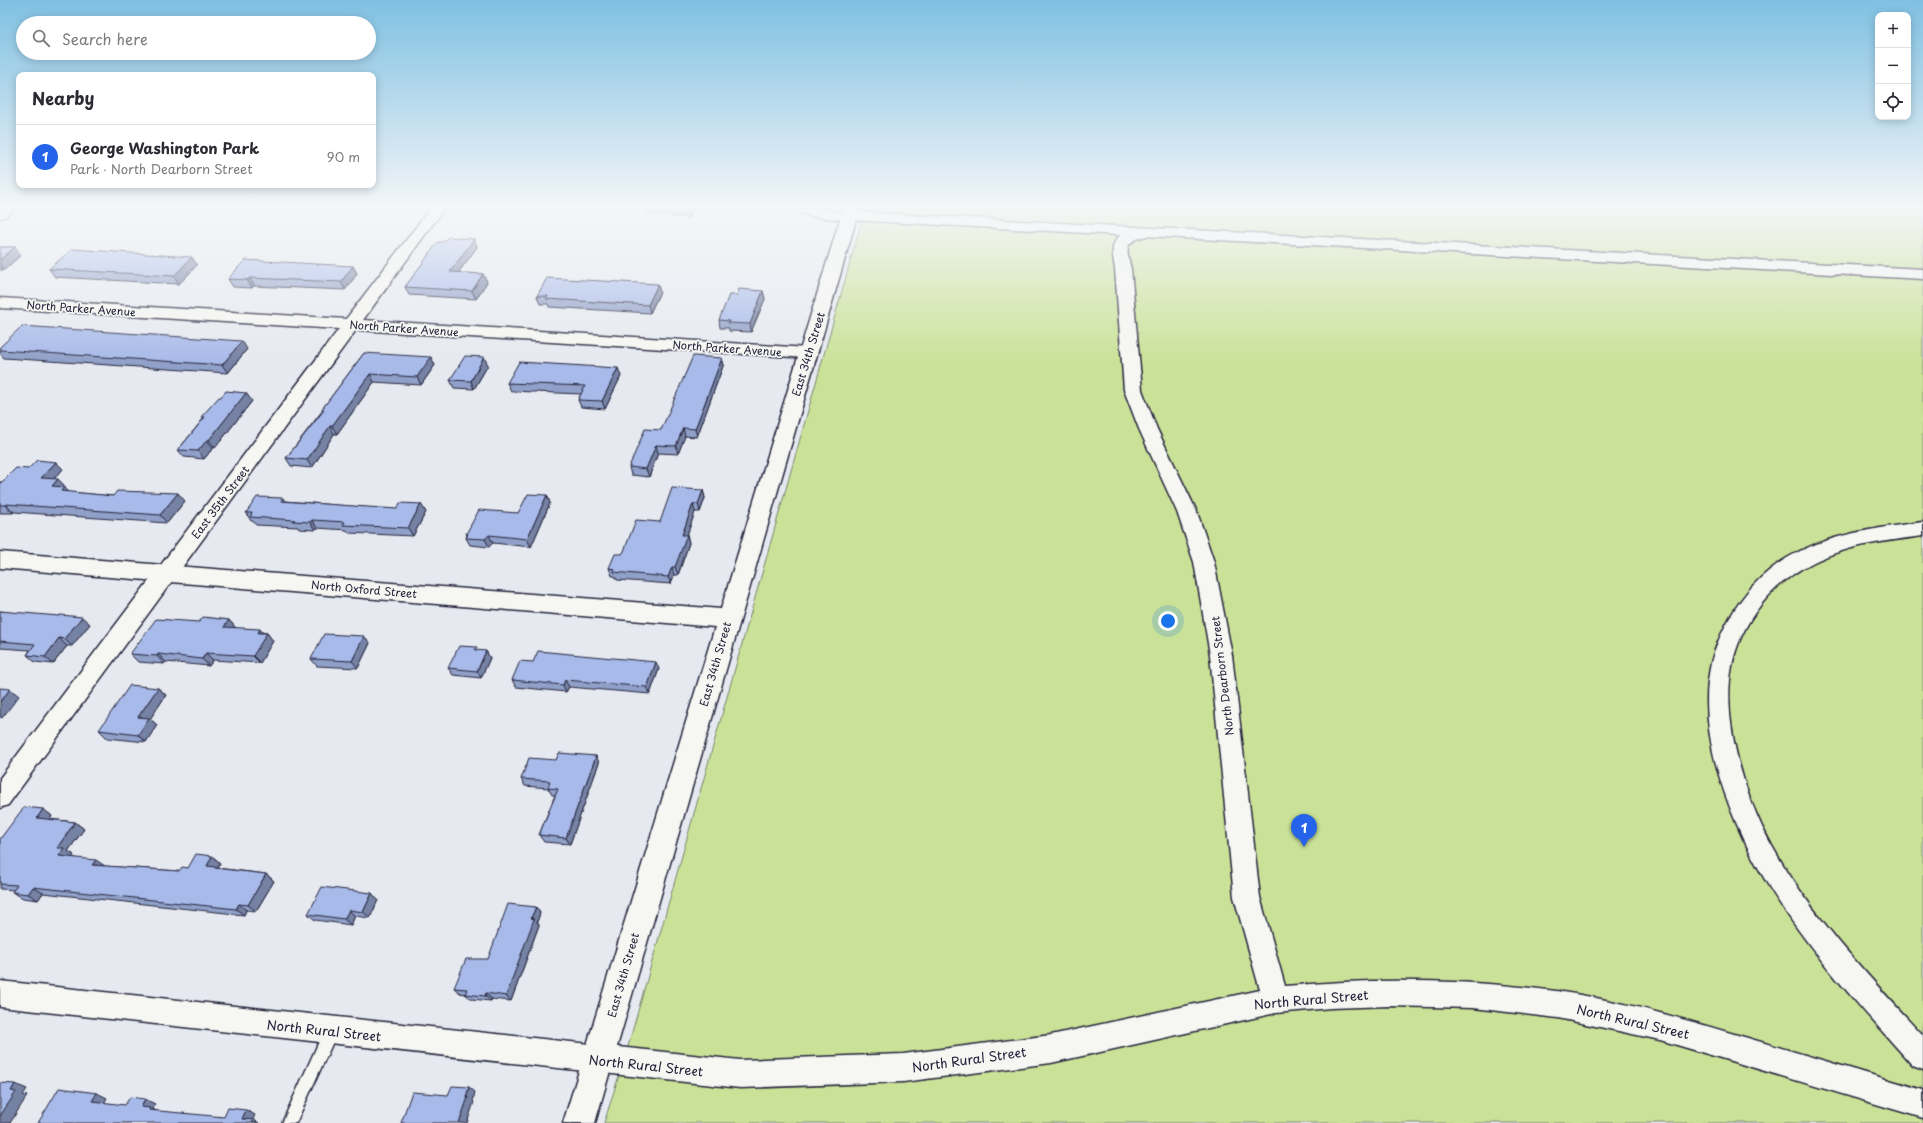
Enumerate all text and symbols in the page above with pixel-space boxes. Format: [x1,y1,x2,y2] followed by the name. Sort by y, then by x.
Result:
[1875,12,1911,120] map controls
[1875,12,1911,48] button: +
[16,16,376,60] search box
[30,27,52,49] icon: search
[62,27,148,50] text: Search here
[1875,48,1911,84] button: −
[1875,84,1911,120] button: locate
[32,85,94,111] text: Nearby
[70,136,259,159] text: George Washington Park
[42,147,48,166] text: 1
[327,147,360,166] text: 90 m
[70,159,253,178] text: Park · North Dearborn Street
[26,296,137,320] street label: North Parker Avenue
[787,309,829,398] street label: East 34th Street
[349,316,460,340] street label: North Parker Avenue
[672,336,783,360] street label: North Parker Avenue
[187,461,254,542] street label: East 35th Street
[310,576,418,602] street label: North Oxford Street
[1158,611,1178,631] your location
[1206,615,1238,737] street label: North Dearborn Street
[695,619,735,708] street label: East 34th Street
[1291,814,1317,847] pin: 1
[603,930,643,1019] street label: East 34th Street
[1253,985,1369,1013] street label: North Rural Street
[1575,999,1691,1043] street label: North Rural Street
[266,1015,382,1045] street label: North Rural Street
[911,1042,1027,1076] street label: North Rural Street
[588,1050,704,1080] street label: North Rural Street

